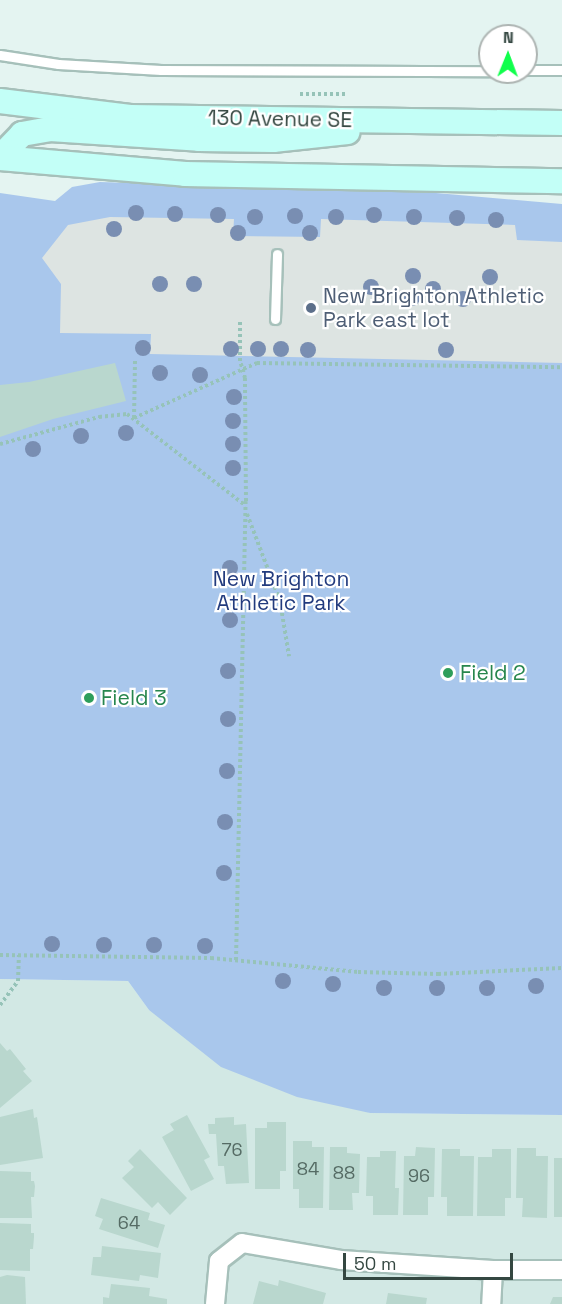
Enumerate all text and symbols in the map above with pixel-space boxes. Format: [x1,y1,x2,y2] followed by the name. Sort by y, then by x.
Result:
[478,24,538,84] north arrow
[503,27,514,48] text: N
[208,105,352,133] street label: 130 Avenue SE
[323,283,545,333] place label: New Brighton Athletic Park east lot
[304,301,318,315] marker: New Brighton Athletic Park east lot
[213,566,349,616] park label: New Brighton Athletic Park
[460,660,526,686] place label: Field 2
[441,666,455,680] marker: Field 2
[101,685,167,711] place label: Field 3
[82,691,96,705] marker: Field 3
[221,1139,243,1161] house number: 76
[297,1158,319,1180] house number: 84
[333,1162,355,1184] house number: 88
[408,1165,430,1187] house number: 96
[118,1212,140,1234] house number: 64
[346,1241,516,1279] scale bar
[354,1252,396,1275] text: 50 m

